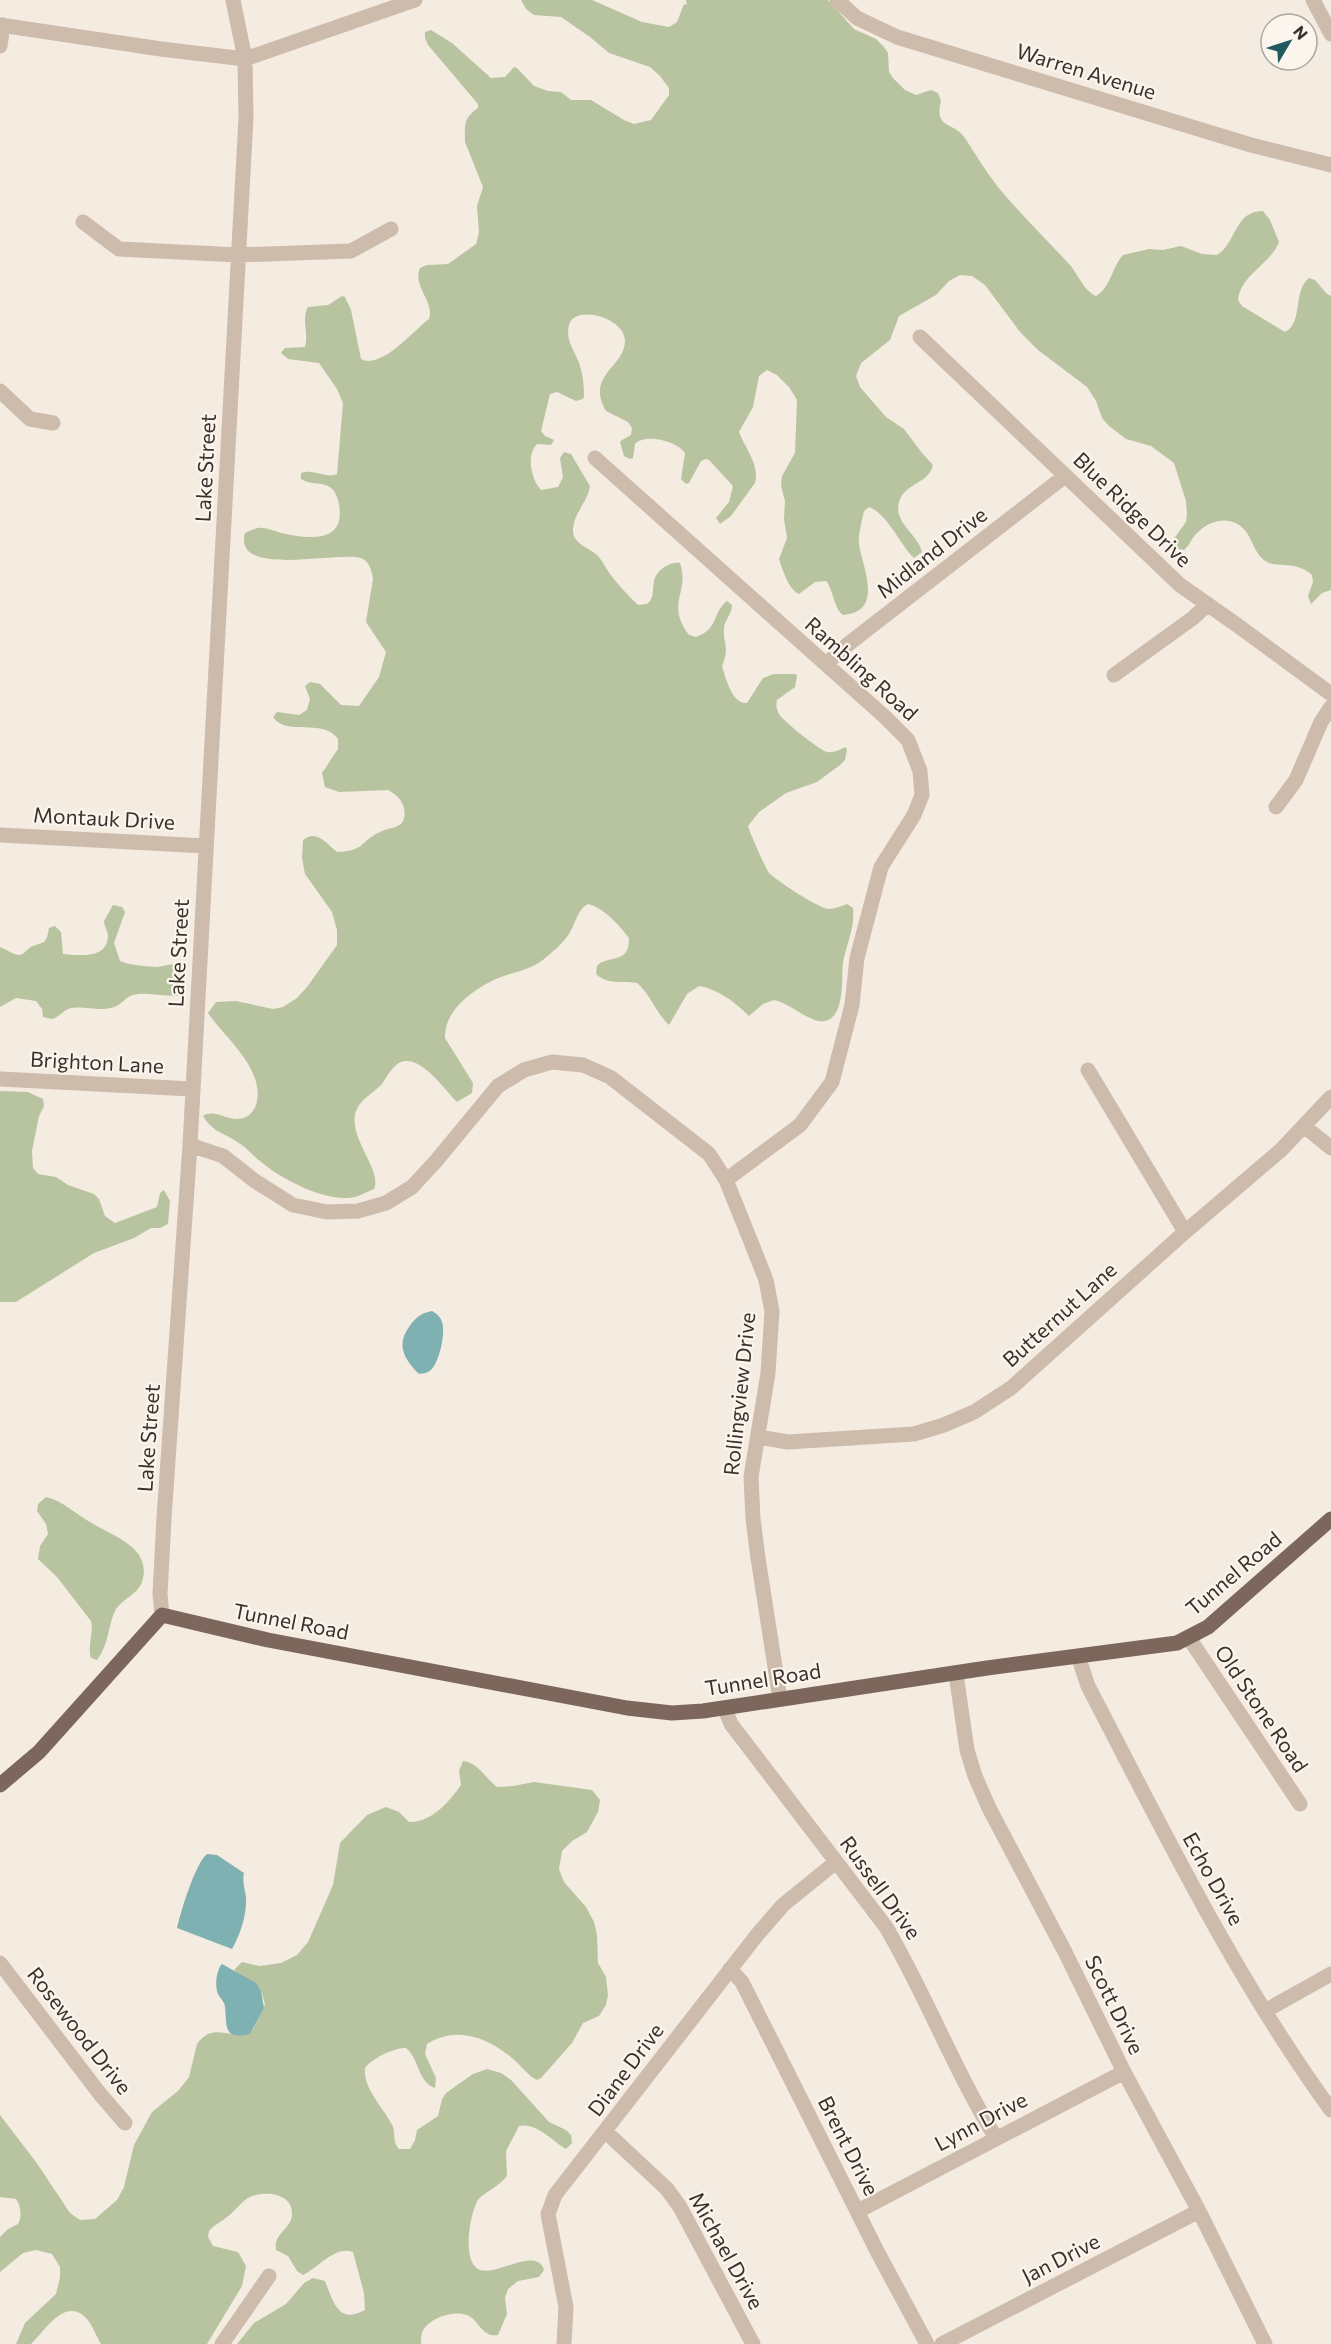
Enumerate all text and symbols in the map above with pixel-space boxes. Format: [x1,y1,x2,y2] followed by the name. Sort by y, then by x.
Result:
[1259,12,1319,72] north arrow
[1290,22,1312,43] text: N
[1014,37,1159,104] street label: Warren Avenue
[189,413,220,523] street label: Lake Street
[1069,446,1197,572] street label: Blue Ridge Drive
[871,501,991,603] street label: Midland Drive
[801,611,923,725] street label: Rambling Road
[32,801,176,834] street label: Montauk Drive
[162,898,193,1008] street label: Lake Street
[30,1046,165,1077] street label: Brighton Lane
[997,1256,1121,1371] street label: Butternut Lane
[718,1311,760,1477] street label: Rollingview Drive
[131,1383,164,1493] street label: Lake Street
[1180,1526,1286,1620] street label: Tunnel Road
[231,1597,351,1644] street label: Tunnel Road
[1211,1640,1314,1776] street label: Old Stone Road
[703,1657,822,1700] street label: Tunnel Road
[1179,1828,1250,1929] street label: Echo Drive
[835,1831,927,1944] street label: Russell Drive
[1081,1951,1150,2058] street label: Scott Drive
[23,1962,138,2099] street label: Rosewood Drive
[582,2018,668,2120] street label: Diane Drive
[930,2086,1031,2155] street label: Lynn Drive
[814,2092,885,2199] street label: Brent Drive
[685,2187,770,2313] street label: Michael Drive
[1017,2227,1103,2288] street label: Jan Drive

